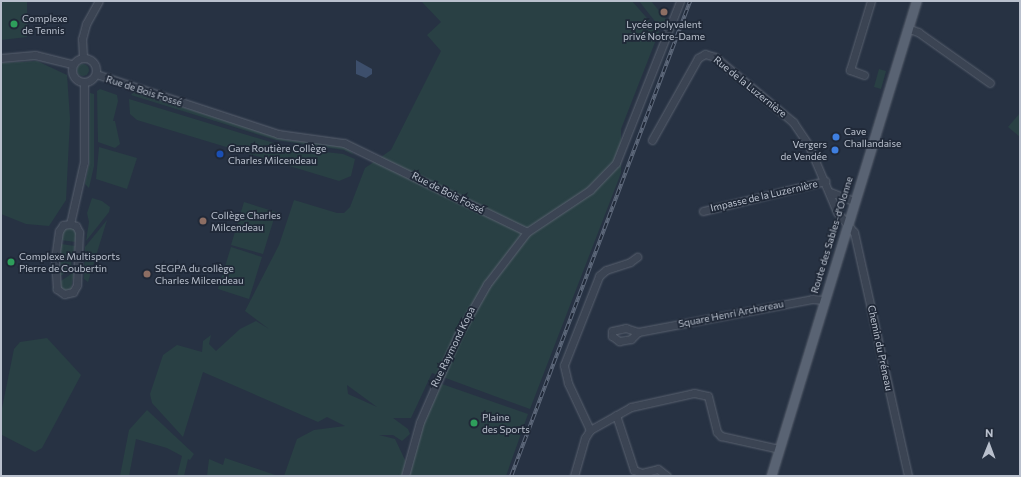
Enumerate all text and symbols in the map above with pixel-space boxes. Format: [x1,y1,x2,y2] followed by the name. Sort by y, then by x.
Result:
[659,7,669,17] marker: Lycée polyvalent privé Notre-Dame
[22,12,68,36] place label: Complexe de Tennis
[623,18,705,42] place label: Lycée polyvalent privé Notre-Dame
[9,19,19,29] marker: Complexe de Tennis
[711,54,789,120] street label: Rue de la Luzernière
[104,73,184,109] street label: Rue de Bois Fossé
[844,125,901,148] place label: Cave Challandaise
[831,132,841,142] marker: Cave Challandaise
[781,138,827,162] place label: Vergers de Vendée
[228,142,326,166] place label: Gare Routière Collège Charles Milcendeau
[830,145,840,155] marker: Vergers de Vendée
[215,149,225,159] marker: Gare Routière Collège Charles Milcendeau
[410,170,486,216] street label: Rue de Bois Fossé
[809,175,855,295] street label: Route des Sables-d'Olonne
[709,178,819,214] street label: Impasse de la Luzernière
[211,209,281,232] place label: Collège Charles Milcendeau
[198,216,208,226] marker: Collège Charles Milcendeau
[19,250,120,274] place label: Complexe Multisports Pierre de Coubertin
[6,257,16,267] marker: Complexe Multisports Pierre de Coubertin
[155,262,244,286] place label: SEGPA du collège Charles Milcendeau
[142,269,152,279] marker: SEGPA du collège Charles Milcendeau
[677,298,785,330] street label: Square Henri Archereau
[865,304,895,392] street label: Chemin du Préneau
[428,305,478,389] street label: Rue Raymond Kopa
[482,411,530,434] place label: Plaine des Sports
[469,418,479,428] marker: Plaine des Sports
[969,425,1009,465] north arrow
[985,426,993,439] text: N

